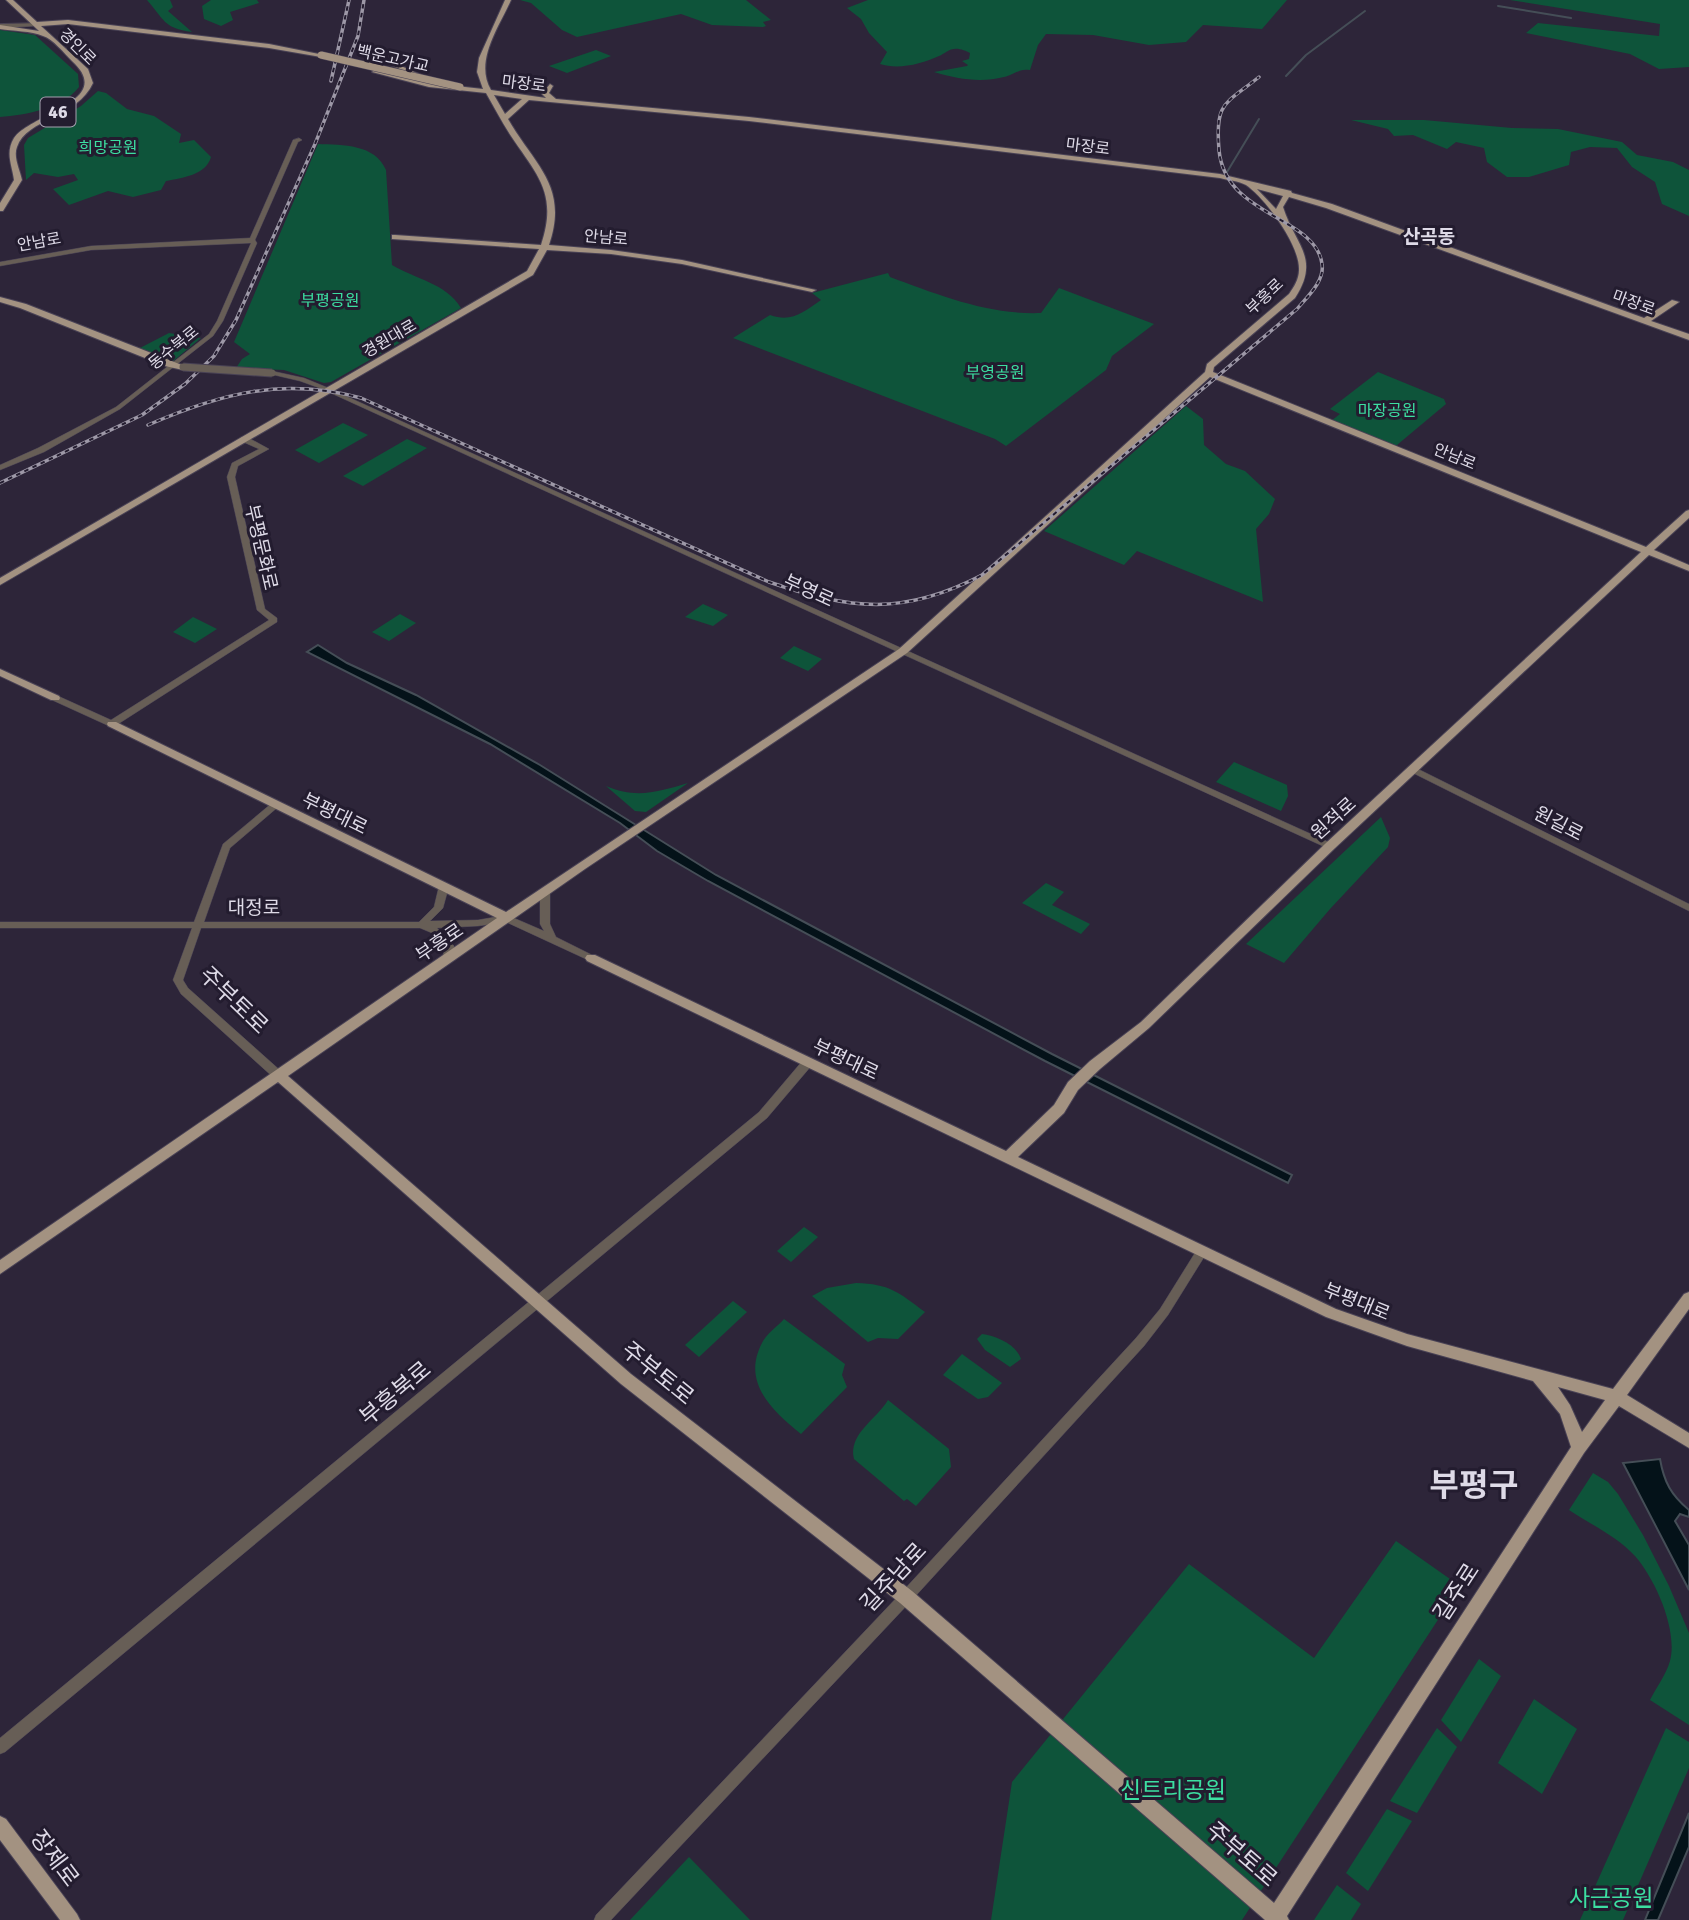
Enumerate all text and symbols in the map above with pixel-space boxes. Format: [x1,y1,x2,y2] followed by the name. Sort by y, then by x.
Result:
[55,24,100,70] street label: 경인로
[355,41,431,77] street label: 백운고가교
[501,71,547,97] street label: 마장로
[41,98,76,127] road number: 46
[1065,134,1111,160] street label: 마장로
[79,138,137,158] park label: 희망공원
[1403,225,1455,249] district label: 산곡동
[583,226,629,250] street label: 안남로
[16,228,63,256] street label: 안남로
[1242,274,1288,319] street label: 부흥로
[1609,286,1658,320] street label: 마장로
[301,291,359,311] park label: 부평공원
[359,315,420,362] street label: 경원대로
[144,321,203,374] street label: 동수북로
[966,363,1024,383] park label: 부영공원
[1358,401,1416,421] park label: 마장공원
[1430,439,1479,475] street label: 안남로
[240,502,283,593] street label: 부평문화로
[780,569,837,613] street label: 부영로
[298,788,371,840] street label: 부평대로
[1306,792,1361,845] street label: 원적로
[1530,801,1587,846] street label: 원길로
[228,896,280,920] street label: 대정로
[411,918,468,967] street label: 부흥로
[193,961,274,1040] street label: 주부토로
[809,1034,882,1086] street label: 부평대로
[1320,1278,1394,1326] street label: 부평대로
[616,1335,700,1411] street label: 주부토로
[354,1355,437,1432] street label: 부흥북로
[1430,1466,1518,1505] district label: 부평구
[854,1537,933,1618] street label: 길주남로
[1427,1558,1486,1627] street label: 길주로
[1120,1776,1226,1805] park label: 신트리공원
[1200,1816,1283,1893] street label: 주부토로
[24,1824,85,1892] street label: 장제로
[1569,1884,1653,1913] park label: 사근공원

